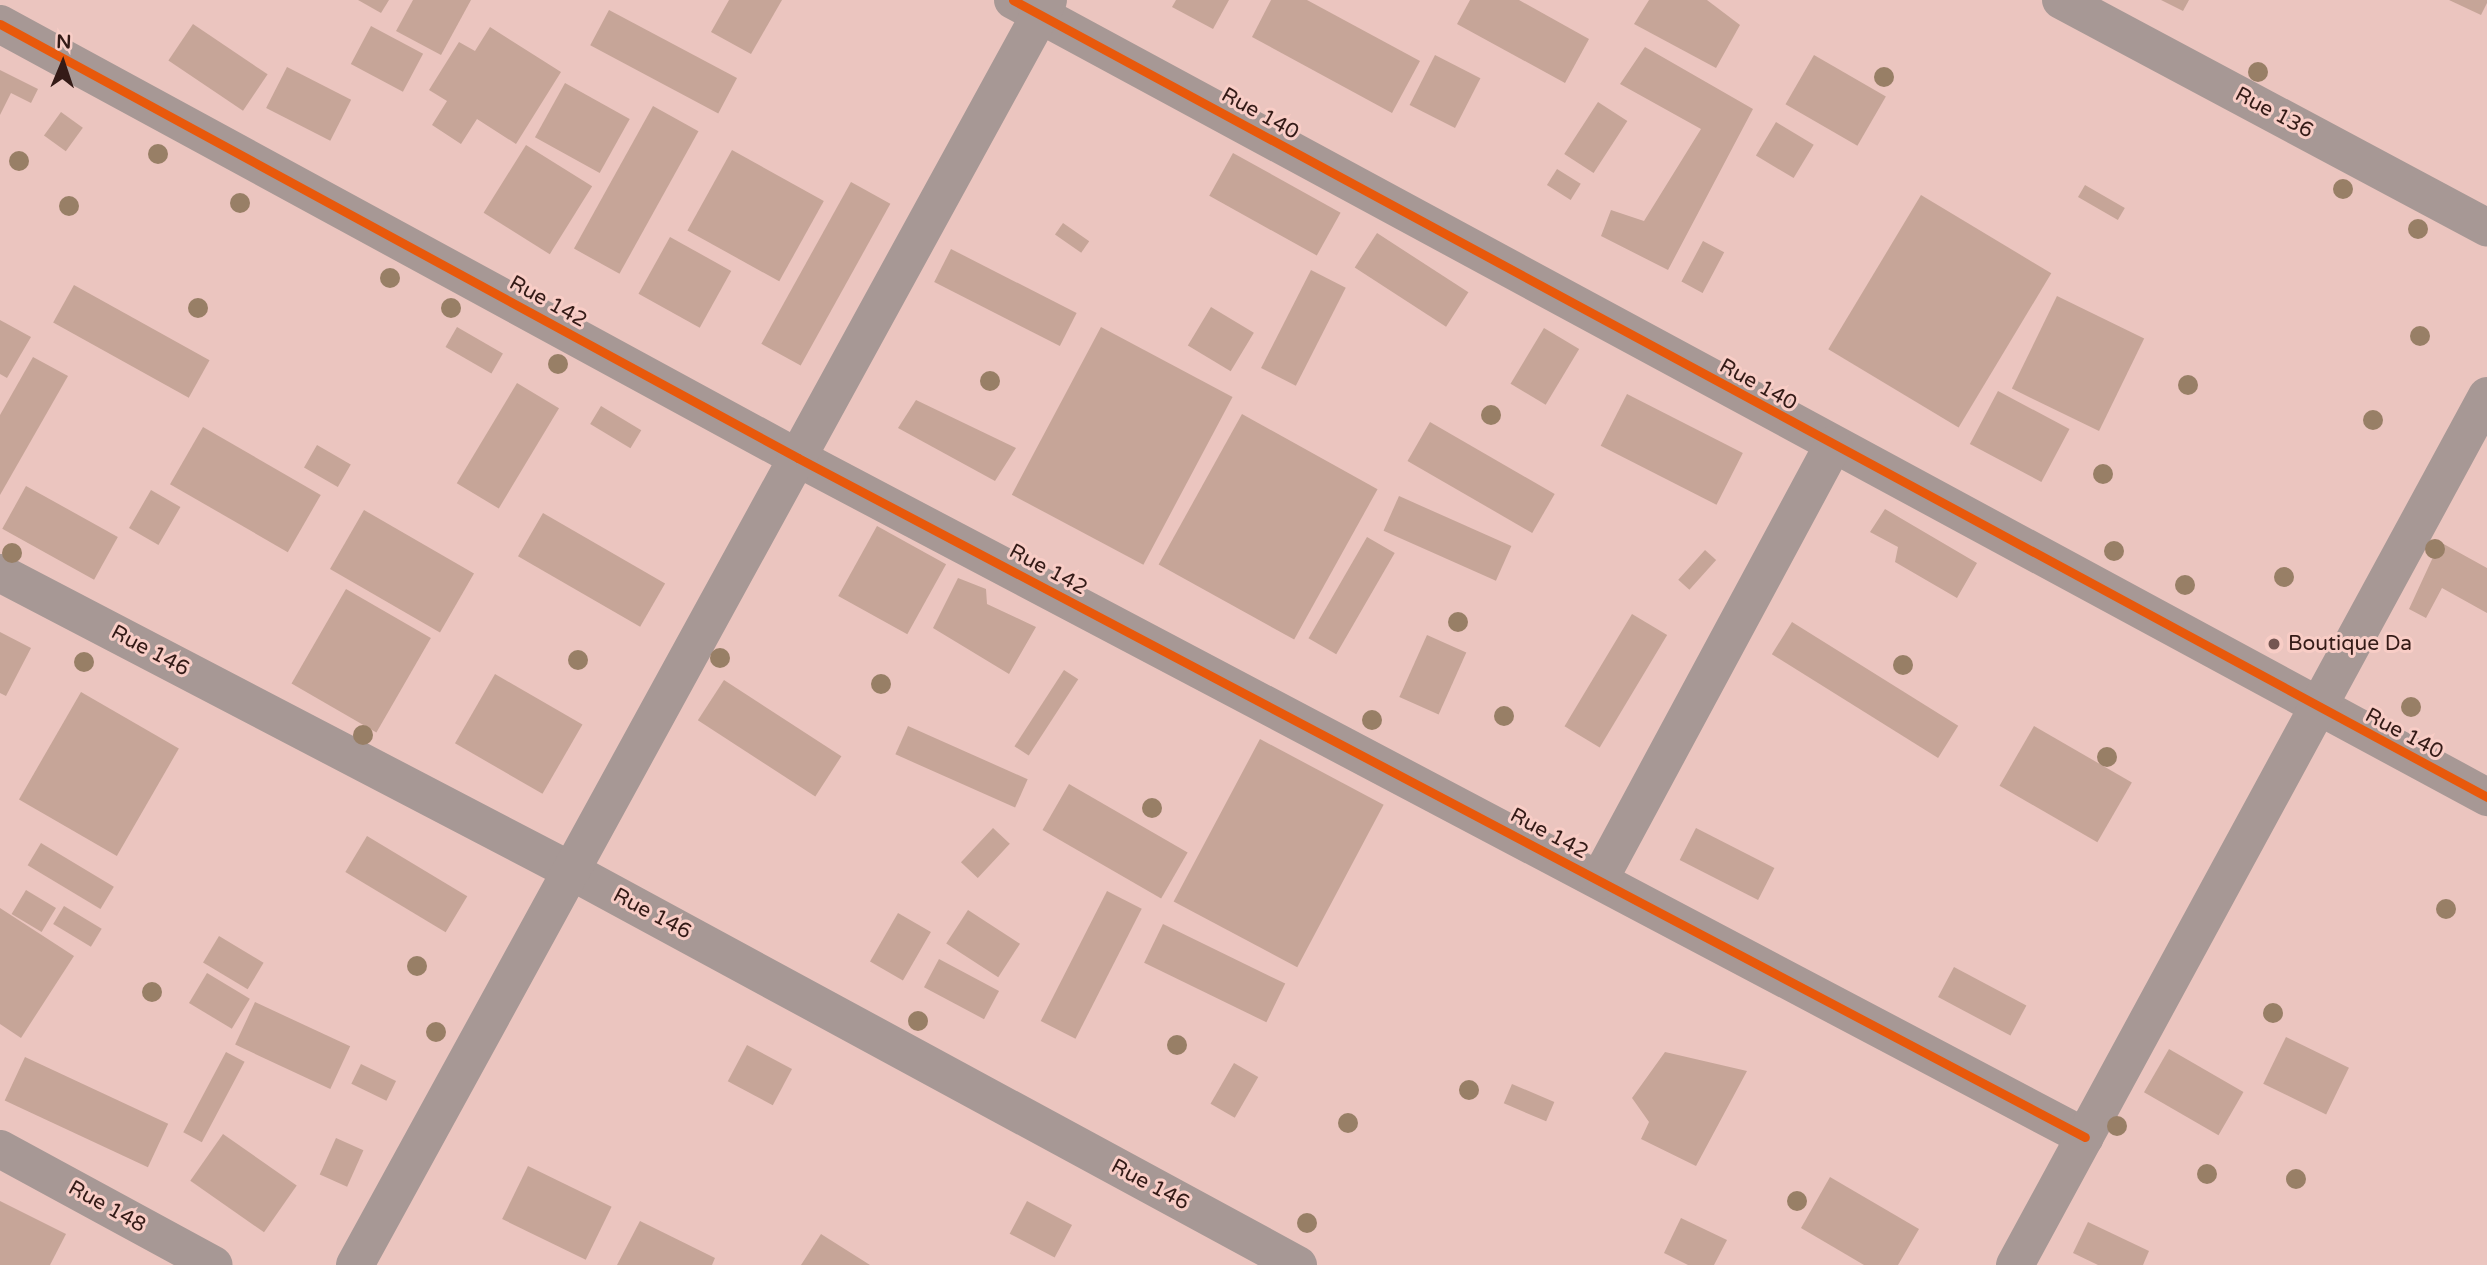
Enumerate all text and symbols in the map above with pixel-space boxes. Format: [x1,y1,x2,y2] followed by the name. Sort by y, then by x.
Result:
[28,28,98,98] north arrow
[56,31,72,53] text: N
[1217,82,1303,146] street label: Rue 140
[2231,82,2317,144] street label: Rue 136
[505,270,591,334] street label: Rue 142
[1715,353,1801,417] street label: Rue 140
[1005,539,1091,601] street label: Rue 142
[107,620,193,682] street label: Rue 146
[2288,631,2412,657] place label: Boutique Da
[2266,636,2282,652] marker: Boutique Da
[2361,703,2447,765] street label: Rue 140
[1506,803,1592,865] street label: Rue 142
[609,883,695,945] street label: Rue 146
[1107,1154,1193,1216] street label: Rue 146
[64,1175,150,1239] street label: Rue 148

